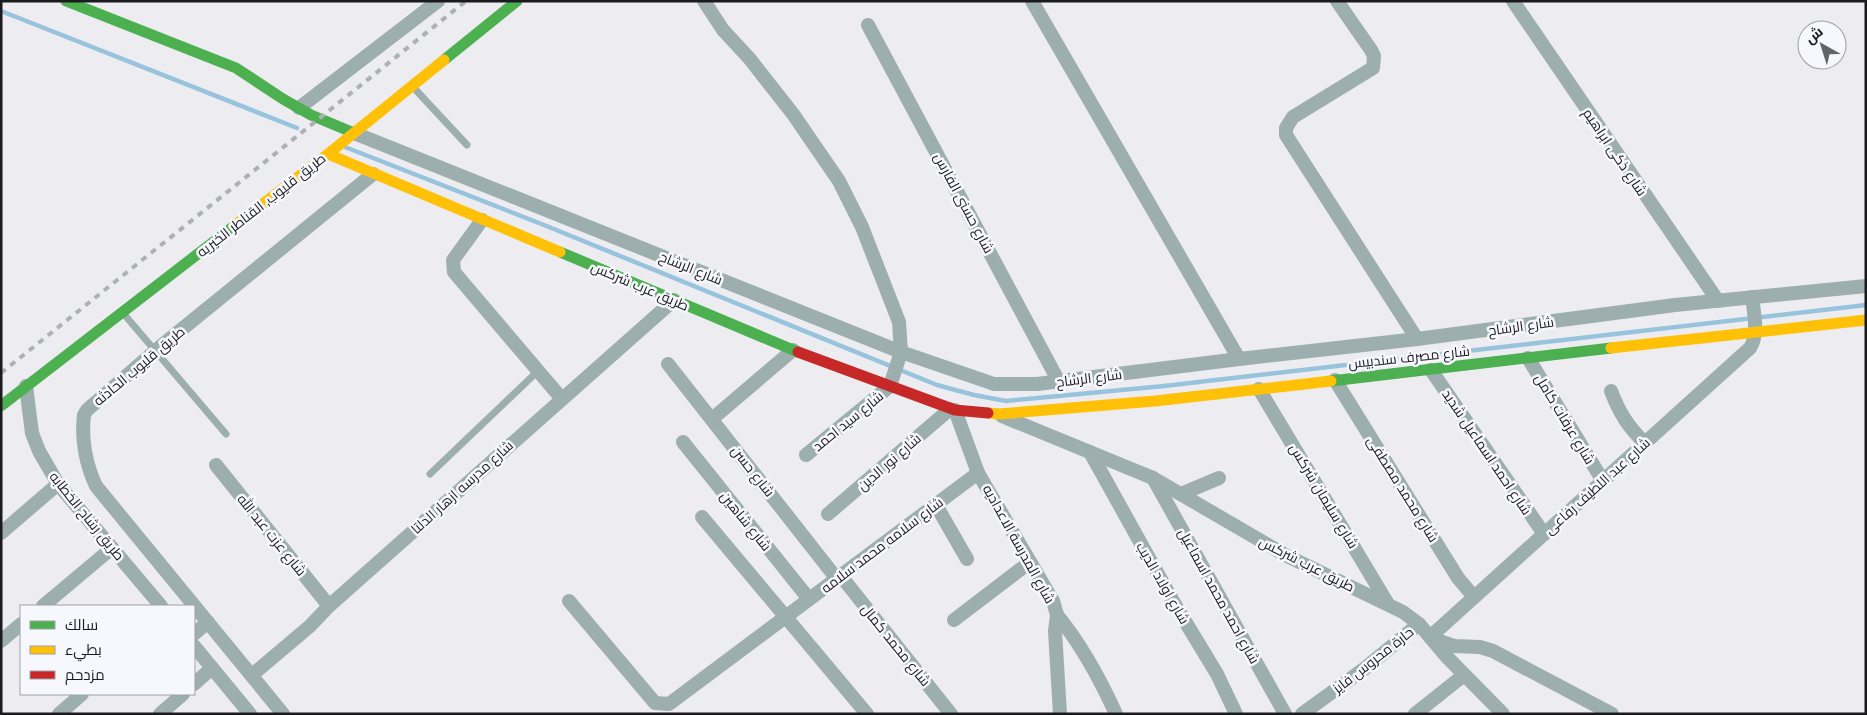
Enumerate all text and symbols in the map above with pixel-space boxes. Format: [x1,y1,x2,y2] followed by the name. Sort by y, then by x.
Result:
[1797,20,1847,70] north arrow
[1801,22,1826,48] text: ش
[1578,105,1651,200] street label: شارع ذكى ابراهيم
[193,149,329,261] street label: طريق قليوب, القناطر الخيريه
[930,150,998,256] street label: شارع حسنى الفارس
[657,247,725,289] street label: شارع الرشاح
[588,257,692,315] street label: طريق عرب شركس
[1487,312,1555,340] street label: شارع الرشاح
[89,322,189,410] street label: طريق قليوب الحادثه
[1347,342,1471,372] street label: شارع مصرف سندبيس
[1055,365,1123,391] street label: شارع الرشاح
[1531,371,1599,467] street label: شارع عرفات كامل
[1438,386,1536,518] street label: شارع احمد اسماعيل شديد
[809,387,887,455] street label: شارع سيد احمد
[853,429,925,495] street label: شارع نور الدين
[1363,433,1443,545] street label: شارع محمد مصطفى
[1540,434,1654,538] street label: شارع عبد اللطيف رفاعى
[407,436,517,538] street label: شارع مدرسه ازهار الدلتا
[1286,440,1362,552] street label: شارع سليمان شركس
[727,442,779,500] street label: شارع حسن
[46,468,128,564] street label: طريق رشاح الخطابه
[979,481,1059,607] street label: شارع المدرسة الاعداديه
[716,488,776,554] street label: شارع شاهين
[234,490,310,580] street label: شارع عزت عبد الله
[817,493,947,597] street label: شارع سلامه محمد سلامه
[1174,525,1264,667] street label: شارع احمد محمد اسماعيل
[1256,532,1358,596] street label: طريق عرب شركس
[1132,539,1194,627] street label: شارع اولاد الديب
[857,600,935,690] street label: شارع محمد كمال
[20,605,195,695] legend
[65,615,98,634] text: سالك
[1328,623,1417,698] street label: حارة محروس فايز
[65,640,102,662] text: بطيء
[65,665,105,685] text: مزدحم

